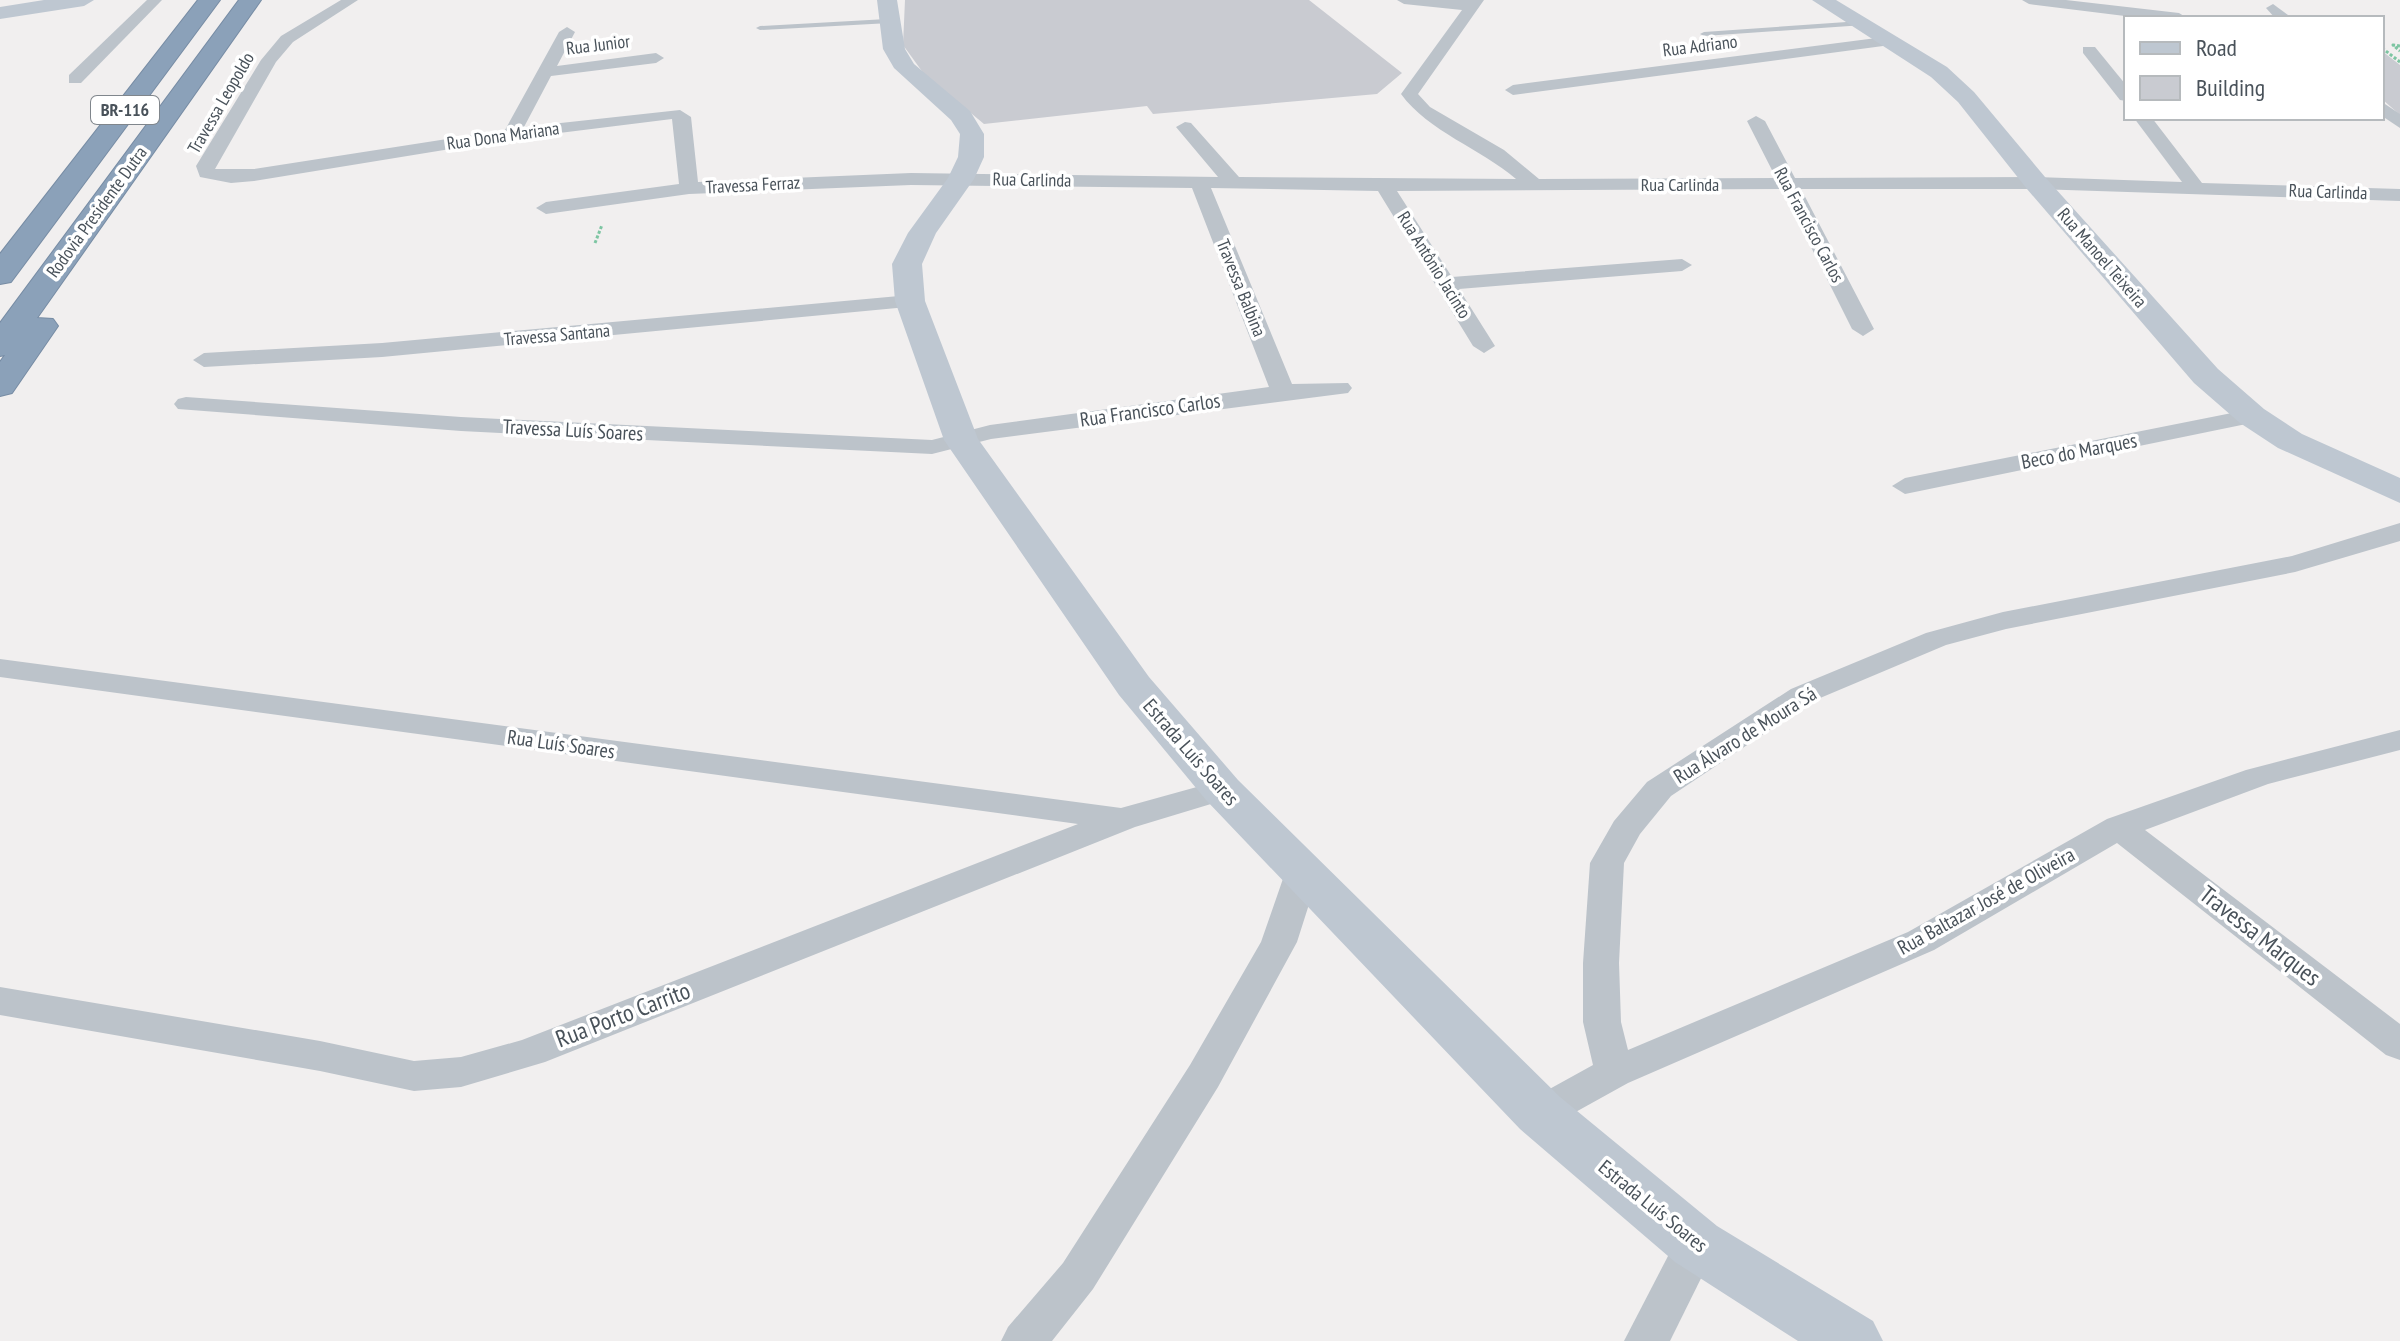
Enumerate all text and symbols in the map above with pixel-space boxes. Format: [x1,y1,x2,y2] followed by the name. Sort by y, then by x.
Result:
[2124,16,2384,120] legend
[565,29,631,60] street label: Rua Junior
[1661,29,1739,61] street label: Rua Adriano
[2196,32,2237,63] text: Road
[182,48,259,158] street label: Travessa Leopoldo
[2196,72,2265,103] text: Building
[91,96,159,124] road number: BR-116
[445,116,561,155] street label: Rua Dona Mariana
[41,142,152,282] street label: Rodovia Presidente Dutra
[1769,163,1849,286] street label: Rua Francisco Carlos
[993,167,1072,192] street label: Rua Carlinda
[705,171,801,198] street label: Travessa Ferraz
[1641,173,1719,196] street label: Rua Carlinda
[2288,179,2368,204] street label: Rua Carlinda
[2053,203,2152,312] street label: Rua Manoel Teixeira
[1392,207,1477,323] street label: Rua Antônio Jacinto
[1212,236,1271,340] street label: Travessa Balbina
[503,318,611,351] street label: Travessa Santana
[1078,387,1222,433] street label: Rua Francisco Carlos
[502,413,644,447] street label: Travessa Luís Soares
[2019,427,2139,475] street label: Beco do Marques
[1669,681,1821,789] street label: Rua Álvaro de Moura Sá
[1138,693,1245,811] street label: Estrada Luís Soares
[506,724,617,764] street label: Rua Luís Soares
[1893,841,2079,961] street label: Rua Baltazar José de Oliveira
[2194,879,2327,993] street label: Travessa Marques
[551,975,694,1054] street label: Rua Porto Carrito
[1593,1154,1713,1258] street label: Estrada Luís Soares

